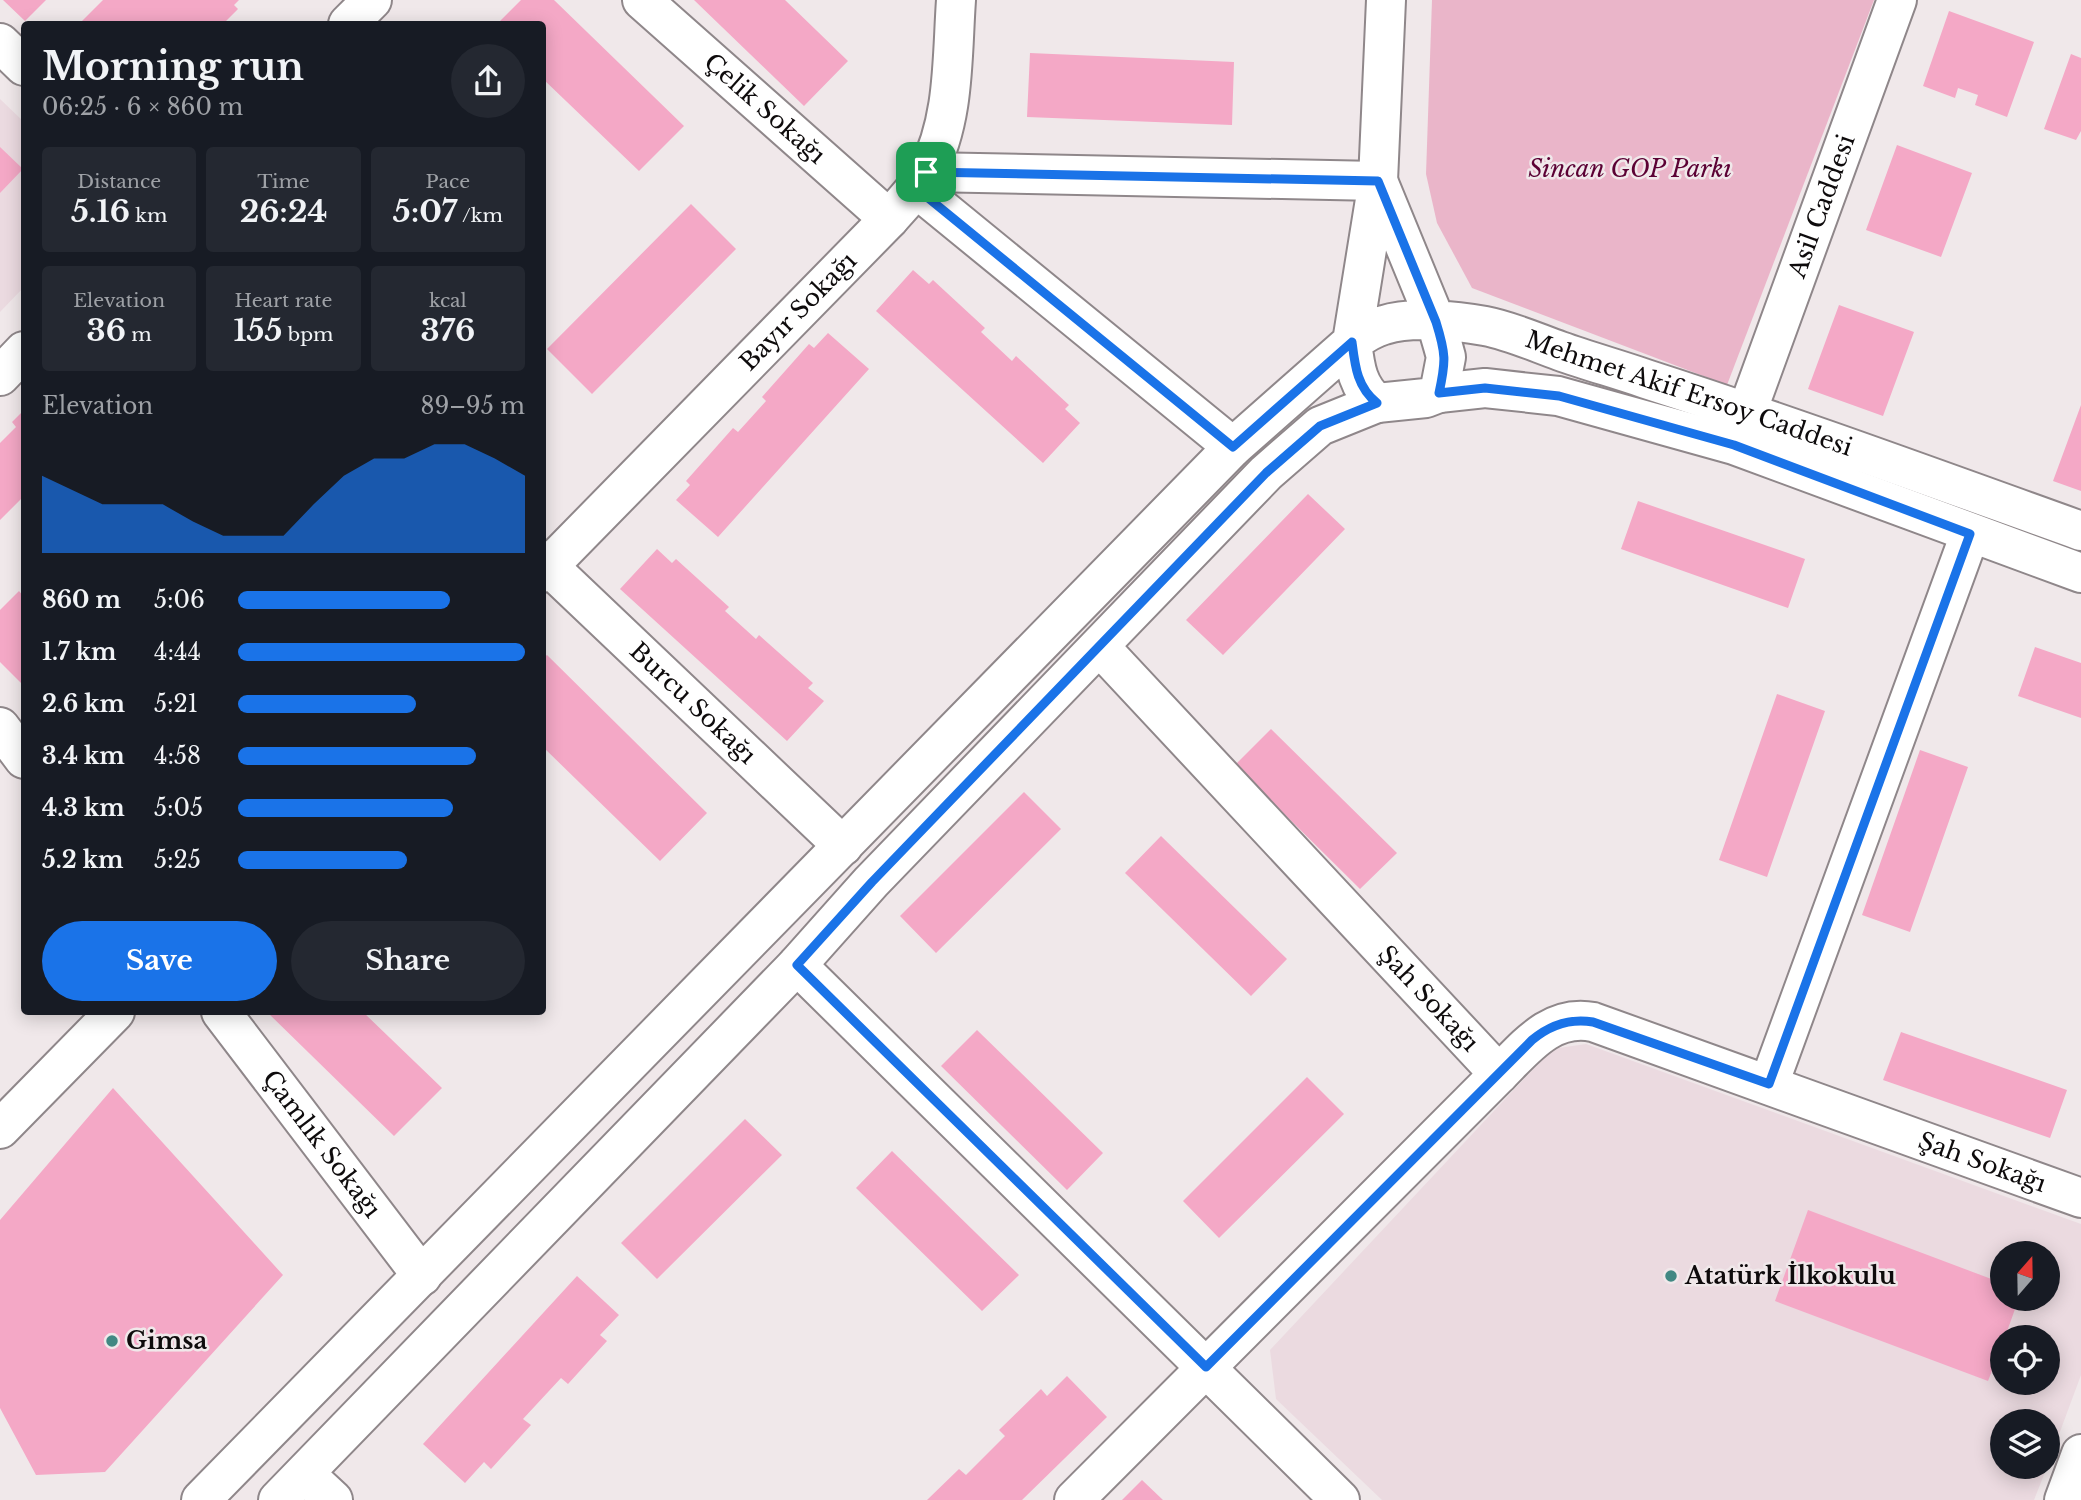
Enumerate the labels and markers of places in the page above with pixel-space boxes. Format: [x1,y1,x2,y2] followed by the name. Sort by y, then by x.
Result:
[896,142,956,202] pin
[1684,1260,1896,1290] place label: Atatürk İlkokulu
[1663,1268,1679,1284] marker: Atatürk İlkokulu
[126,1326,207,1355] place label: Gimsa
[104,1333,120,1349] marker: Gimsa

